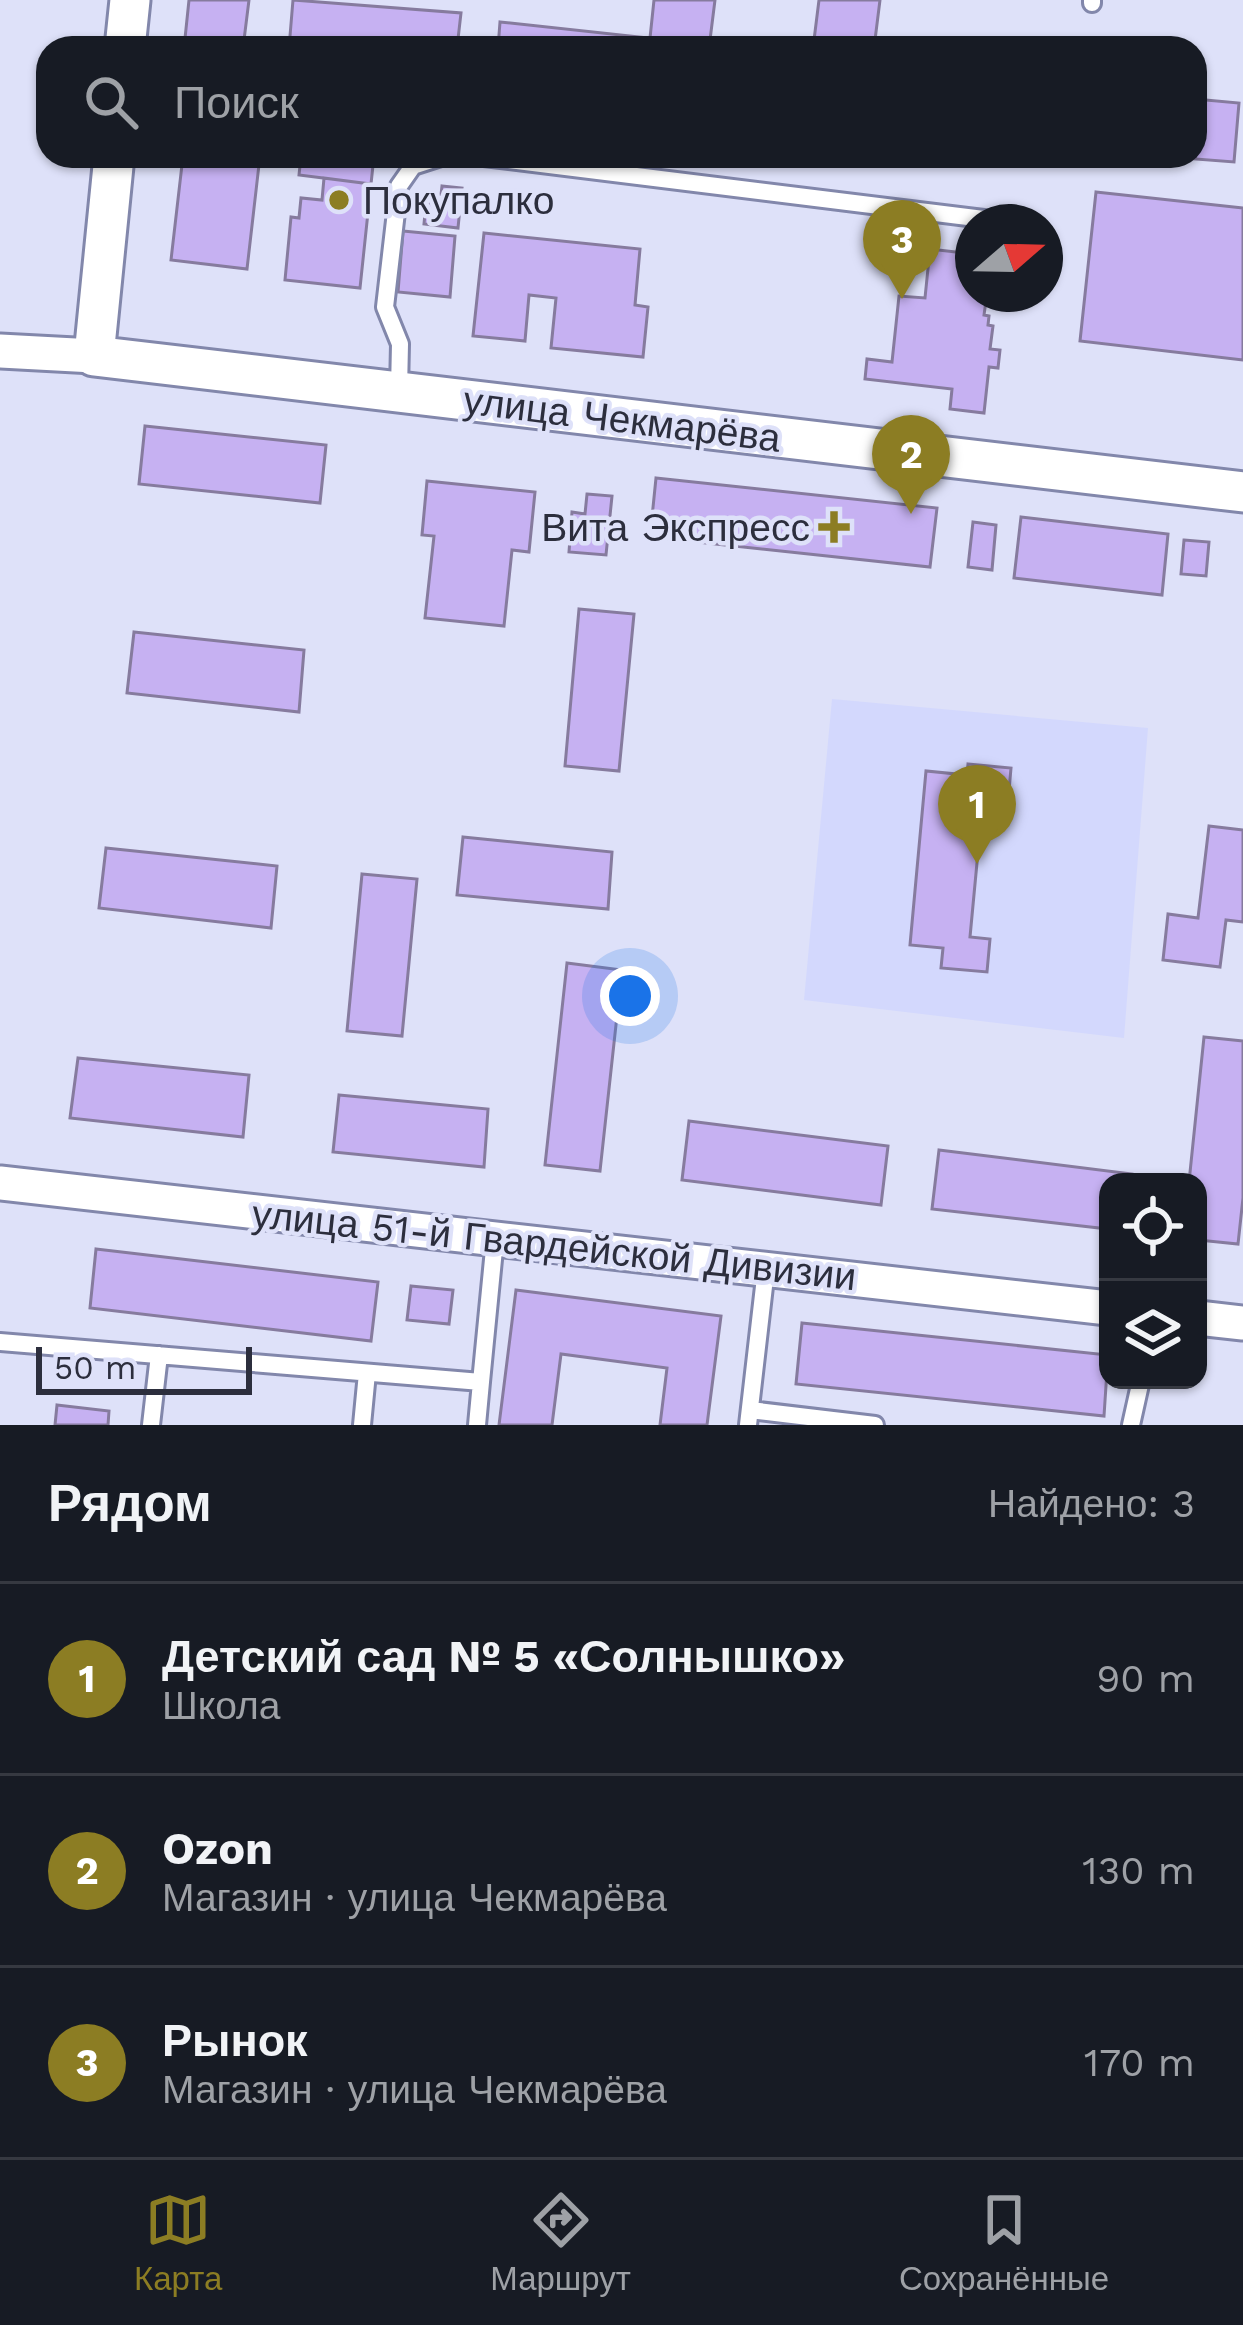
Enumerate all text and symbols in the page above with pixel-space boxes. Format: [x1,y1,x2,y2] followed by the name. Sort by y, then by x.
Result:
[36,36,1207,168] search box
[78,69,144,135] icon: search
[174,76,299,129] text: Поиск
[363,178,554,223] place label: Покупалко
[326,187,352,213] marker: Покупалко
[863,200,941,299] pin: 3
[955,204,1063,312] north arrow
[461,377,783,461] street label: улица Чекмарёва
[872,415,950,514] pin: 2
[541,505,810,550] place label: Вита Экспресс
[821,514,847,540] marker: Вита Экспресс
[938,765,1016,864] pin: 1
[600,966,660,1026] your location
[1099,1173,1207,1389] map controls
[1099,1173,1207,1281] button: locate
[250,1191,858,1299] street label: улица 51-й Гвардейской Дивизии
[1099,1281,1207,1389] button: layers
[36,1341,252,1394] scale bar
[54,1348,136,1387] text: 50 m
[48,1474,212,1533] text: Рядом
[988,1481,1195,1526] text: Найдено: 3
[162,1630,845,1683] text: Детский сад № 5 «Солнышко»
[79,1656,95,1701] text: 1
[1096,1656,1195,1701] text: 90 m
[162,1683,281,1728] text: Школа
[162,1822,273,1875] text: Ozon
[75,1848,99,1893] text: 2
[1082,1848,1195,1893] text: 130 m
[162,1875,667,1920] text: Магазин · улица Чекмарёва
[162,2014,308,2067] text: Рынок
[75,2040,99,2085] text: 3
[1084,2040,1195,2085] text: 170 m
[162,2067,667,2112] text: Магазин · улица Чекмарёва
[134,2187,222,2298] tab: Карта
[490,2187,631,2298] tab: Маршрут
[899,2187,1109,2298] tab: Сохранённые

